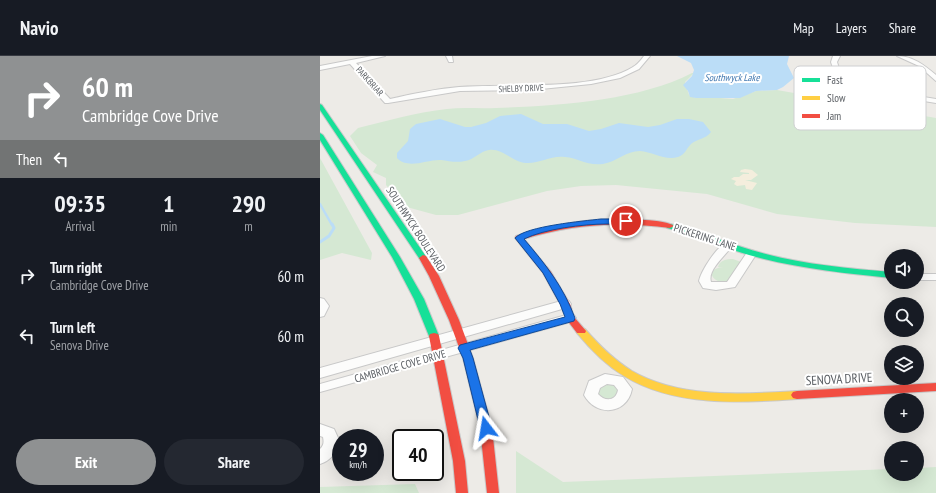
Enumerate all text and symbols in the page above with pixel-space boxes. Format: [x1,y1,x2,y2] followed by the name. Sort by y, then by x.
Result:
[20,16,58,40] text: Navio
[793,19,814,37] text: Map
[836,19,867,37] text: Layers
[889,19,916,37] text: Share
[354,64,387,98] street label: PARKBRIAR
[794,66,926,130] legend
[82,68,133,105] text: 60 m
[704,71,760,84] water label: Southwyck Lake
[16,72,68,124] icon: right
[827,73,843,87] text: Fast
[498,82,544,94] street label: SHELBY DRIVE
[827,91,846,105] text: Slow
[82,104,219,127] text: Cambridge Cove Drive
[826,109,841,123] text: Jam
[50,148,72,170] icon: left
[16,150,42,169] text: Then
[383,184,449,274] street label: SOUTHWYCK BOULEVARD
[54,188,106,219] text: 09:35
[163,188,174,219] text: 1
[231,188,266,219] text: 290
[609,204,643,238] pin
[615,210,637,232] icon: arrive
[65,218,95,235] text: Arrival
[160,218,177,235] text: min
[244,218,253,235] text: m
[672,220,738,254] street label: PICKERING LANE
[884,249,924,481] map controls
[884,249,924,289] button: sound
[50,258,102,277] text: Turn right
[16,265,38,287] icon: right
[278,267,304,286] text: 60 m
[50,277,149,294] text: Cambridge Cove Drive
[884,297,924,337] button: search
[50,318,95,337] text: Turn left
[16,325,38,347] icon: left
[278,327,304,346] text: 60 m
[50,337,109,354] text: Senova Drive
[884,345,924,385] button: layers
[353,346,448,386] street label: CAMBRIDGE COVE DRIVE
[805,369,873,389] street label: SENOVA DRIVE
[884,393,924,433] button: +
[465,407,507,449] position arrow
[392,429,444,481] speed limit sign: 40
[348,437,368,463] text: 29
[16,439,156,485] button: Exit
[164,439,304,485] button: Share
[884,441,924,481] button: −
[349,458,367,471] text: km/h

